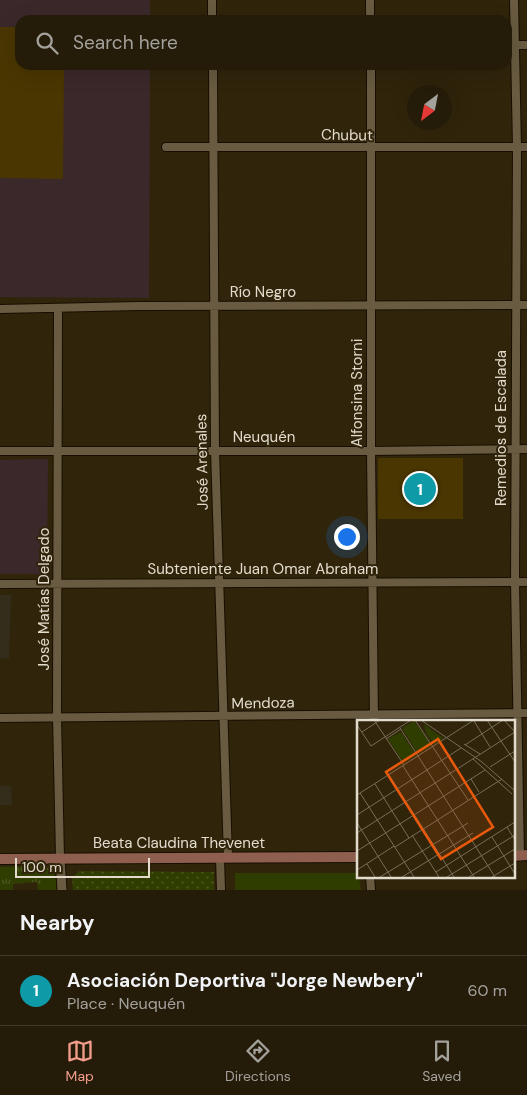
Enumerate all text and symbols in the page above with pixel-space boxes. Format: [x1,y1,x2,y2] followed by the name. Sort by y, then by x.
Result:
[15,15,512,70] search box
[33,29,61,57] icon: search
[73,30,178,55] text: Search here
[407,85,452,130] north arrow
[321,125,373,145] street label: Chubut
[230,282,296,302] street label: Río Negro
[347,339,367,447] street label: Alfonsina Storni
[491,350,511,506] street label: Remedios de Escalada
[191,414,213,510] street label: José Arenales
[233,427,295,447] street label: Neuquén
[404,470,436,508] pin: 1
[334,524,360,550] your location
[34,527,54,670] street label: José Matías Delgado
[148,559,378,579] street label: Subteniente Juan Omar Abraham
[231,692,295,714] street label: Mendoza
[357,720,514,878] inset map
[93,833,265,853] street label: Beata Claudina Thevenet
[15,855,150,878] scale bar
[22,858,62,876] text: 100 m
[20,909,94,937] text: Nearby
[67,968,423,993] text: Asociación Deportiva "Jorge Newbery"
[33,980,39,1001] text: 1
[467,980,507,1001] text: 60 m
[67,993,185,1014] text: Place · Neuquén
[66,1037,94,1085] tab: Map
[225,1037,291,1085] tab: Directions
[422,1037,461,1085] tab: Saved

